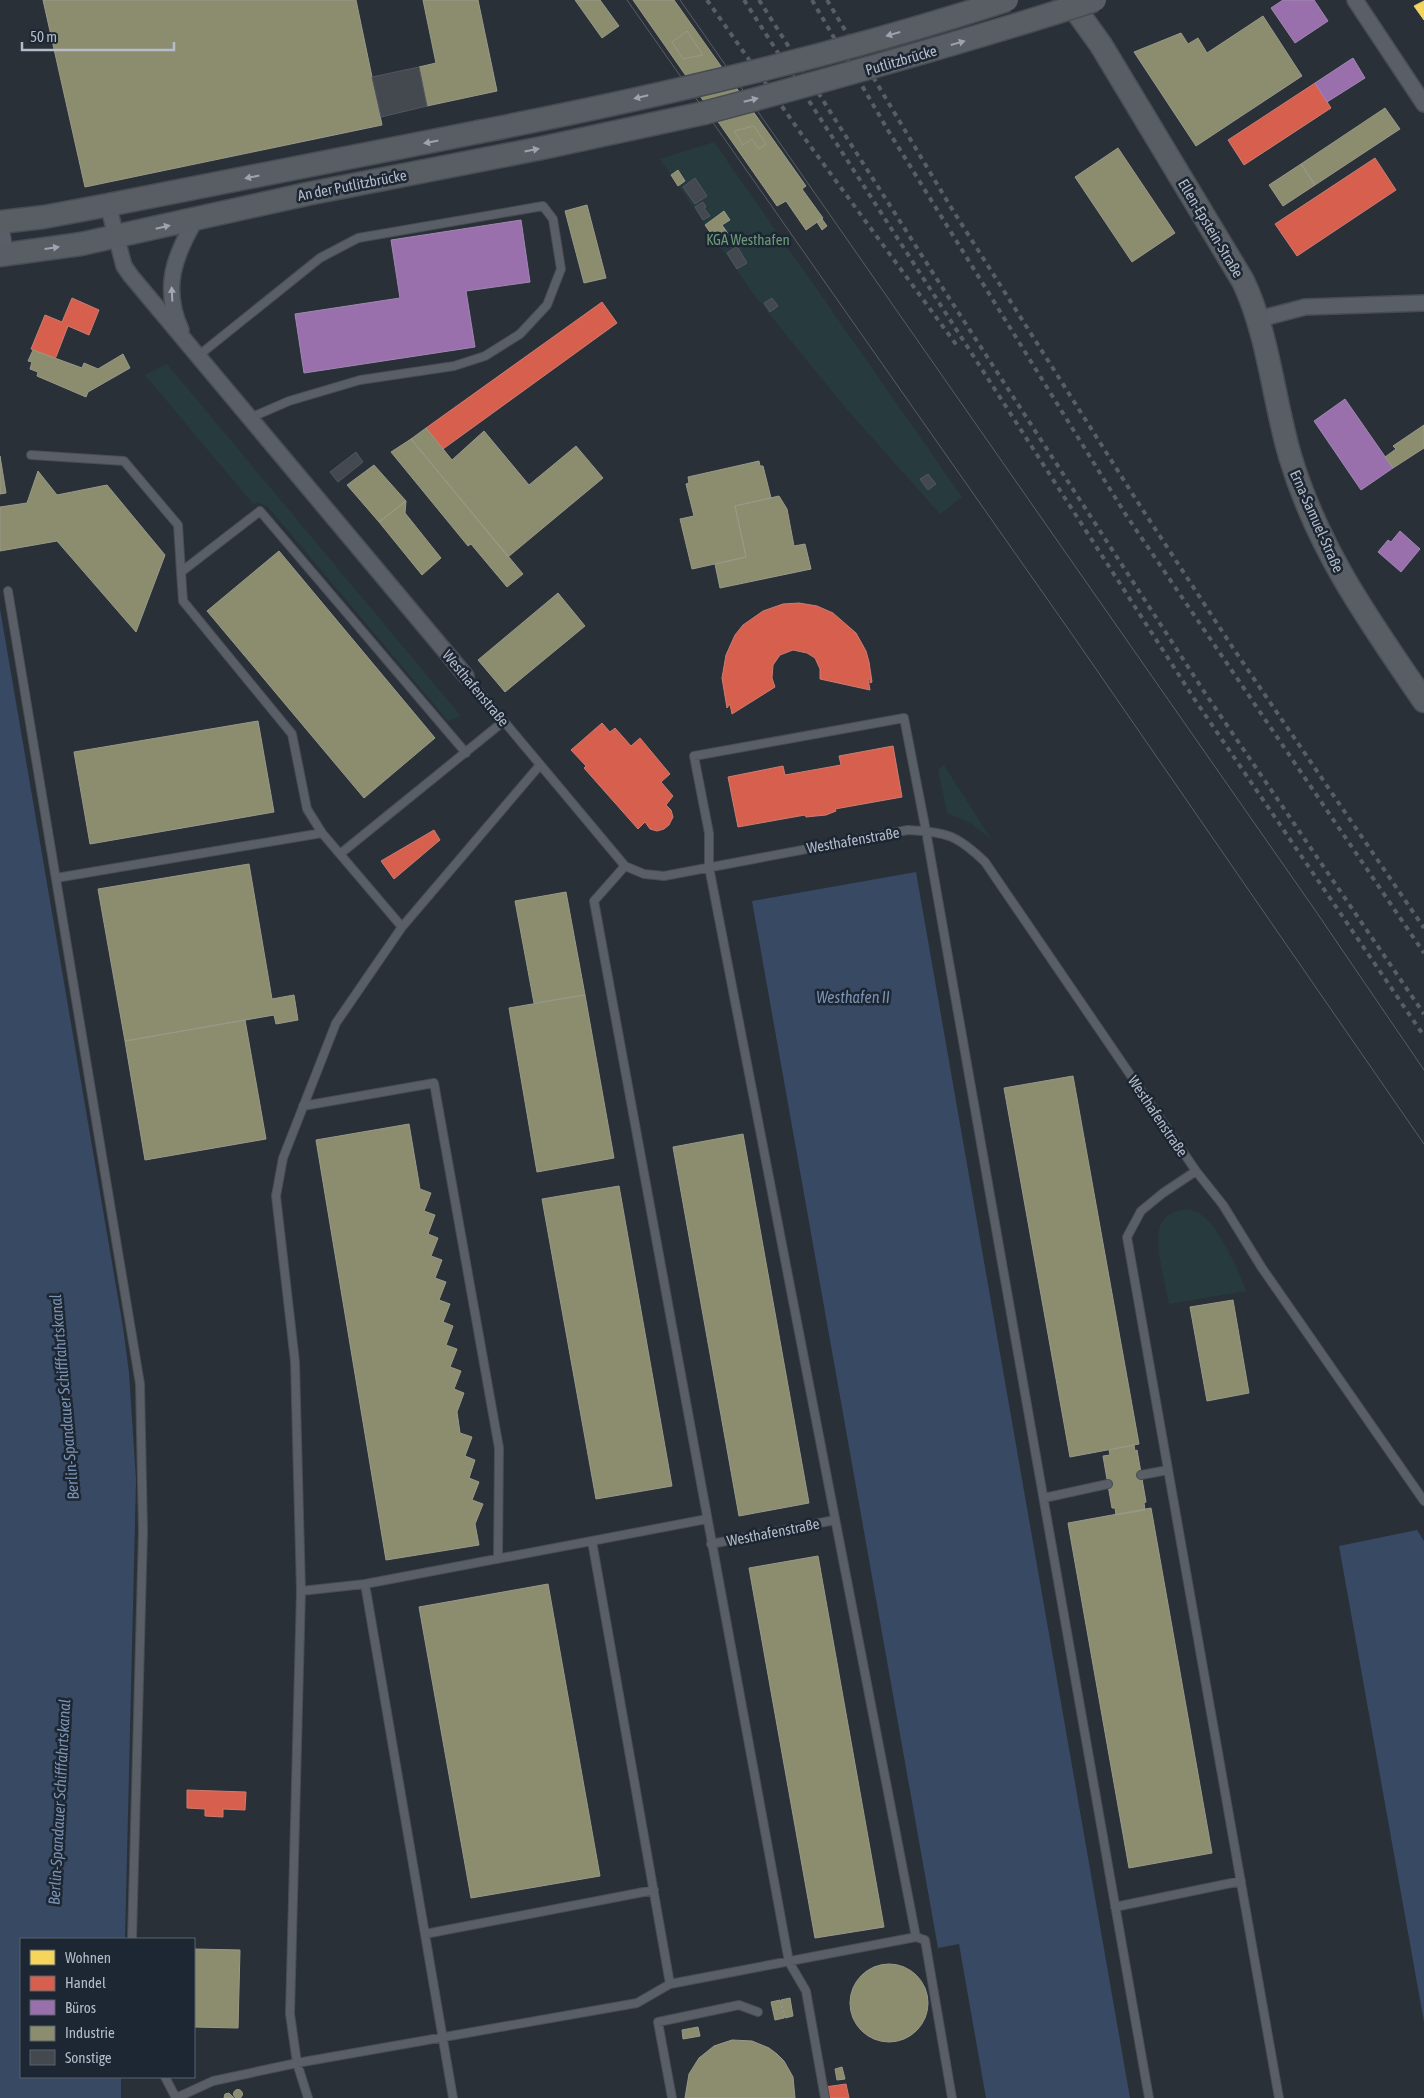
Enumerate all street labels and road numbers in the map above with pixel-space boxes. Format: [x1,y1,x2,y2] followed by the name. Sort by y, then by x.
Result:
[863,42,939,78] street label: Putlitzbrücke
[296,166,408,204] street label: An der Putlitzbrücke
[1175,176,1247,280] street label: Ellen-Epstein-Straße
[1287,467,1347,575] street label: Erna-Samuel-Straße
[439,647,513,730] street label: Westhafenstraße
[805,823,901,857] street label: Westhafenstraße
[1125,1072,1191,1160] street label: Westhafenstraße
[725,1515,821,1549] street label: Westhafenstraße

